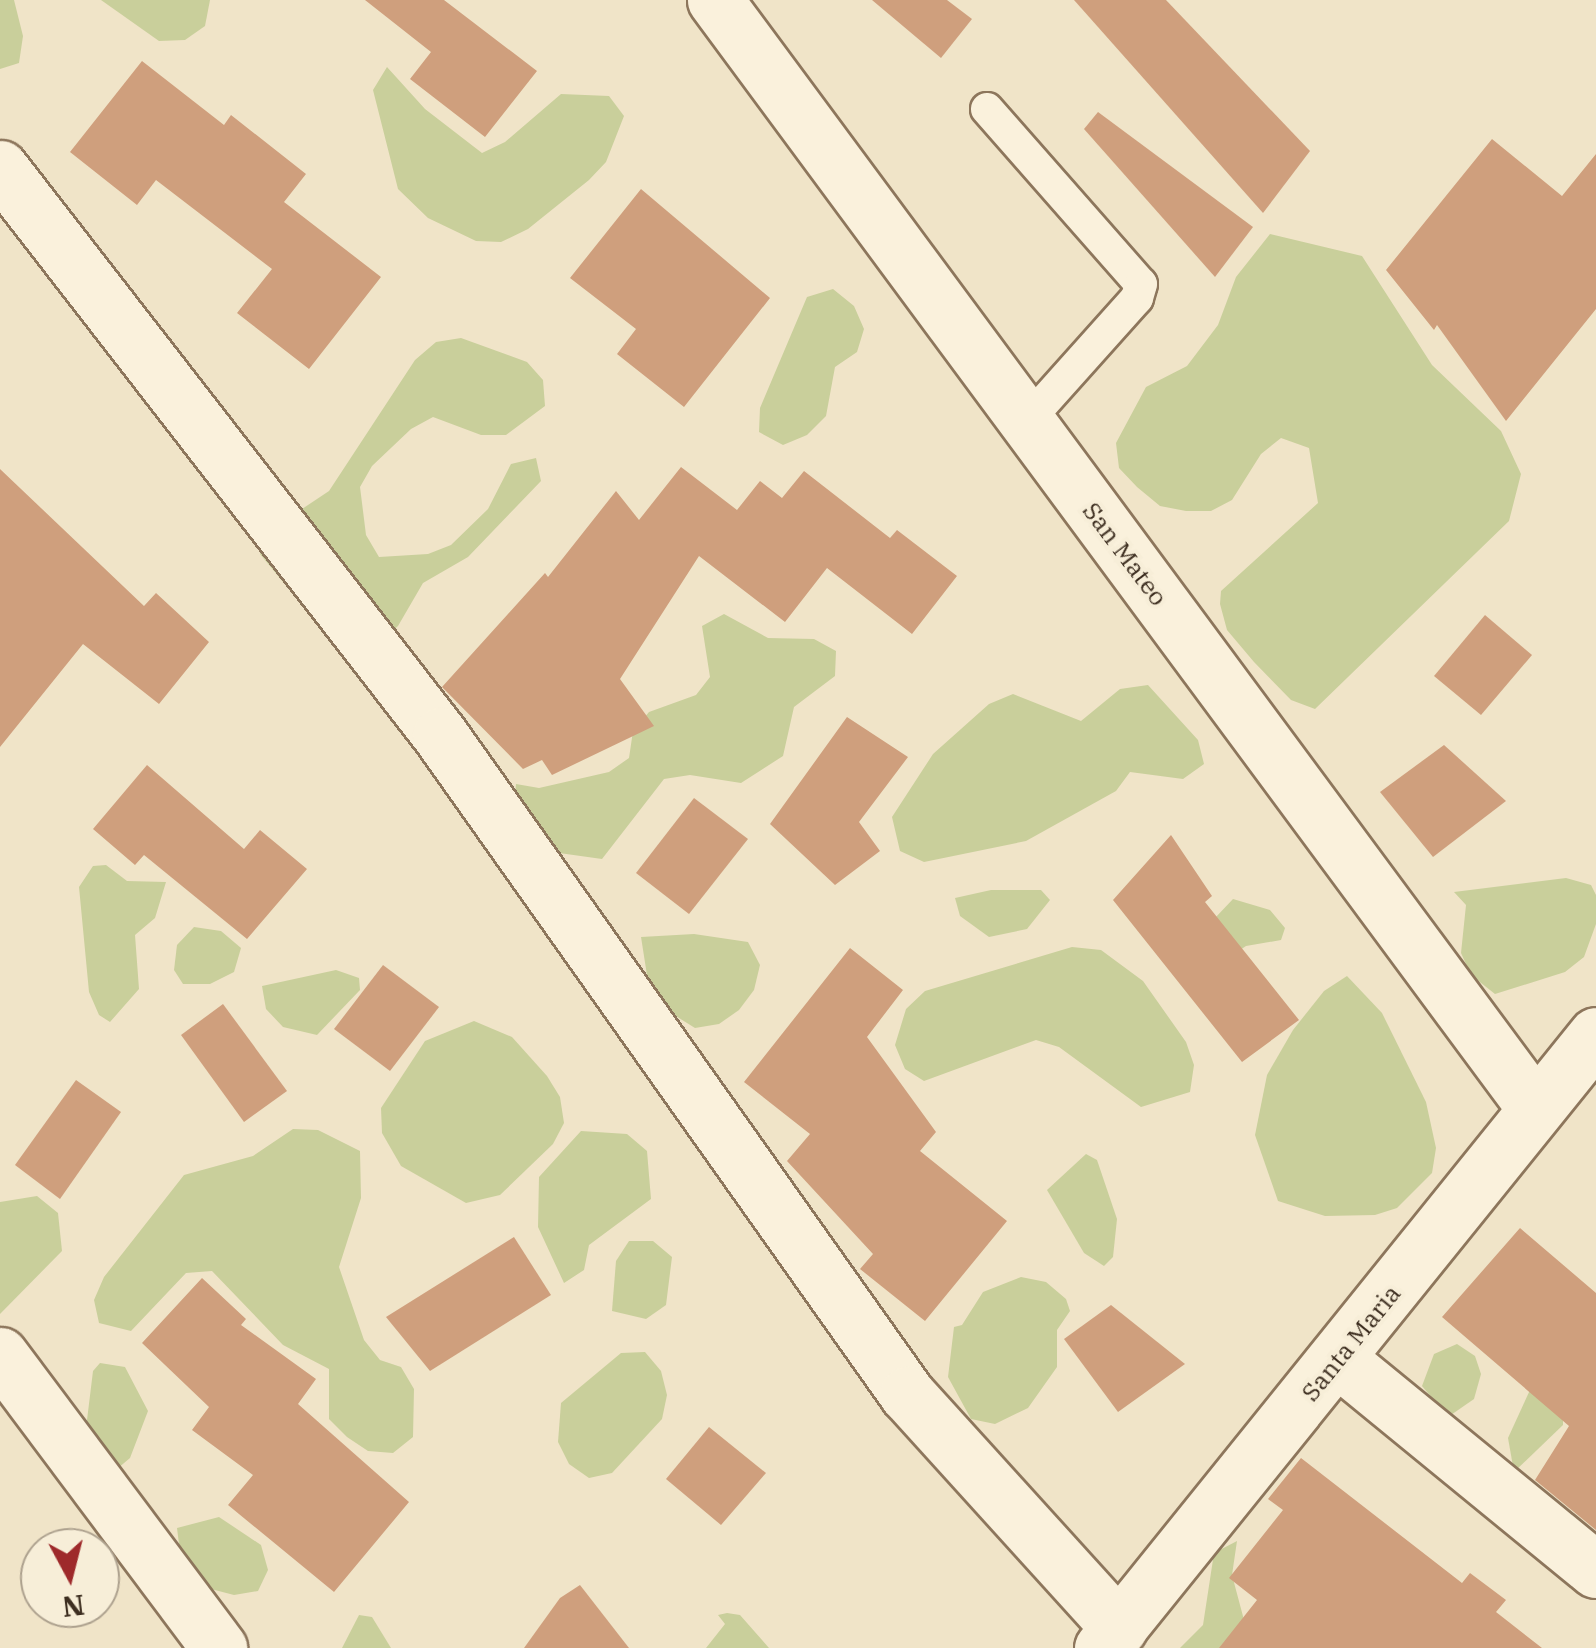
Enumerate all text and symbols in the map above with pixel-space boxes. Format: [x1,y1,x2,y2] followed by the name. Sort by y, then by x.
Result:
[1076,496,1174,612] street label: San Mateo
[1295,1279,1407,1407] street label: Santa Maria
[20,1528,120,1628] north arrow
[60,1587,87,1626] text: N

